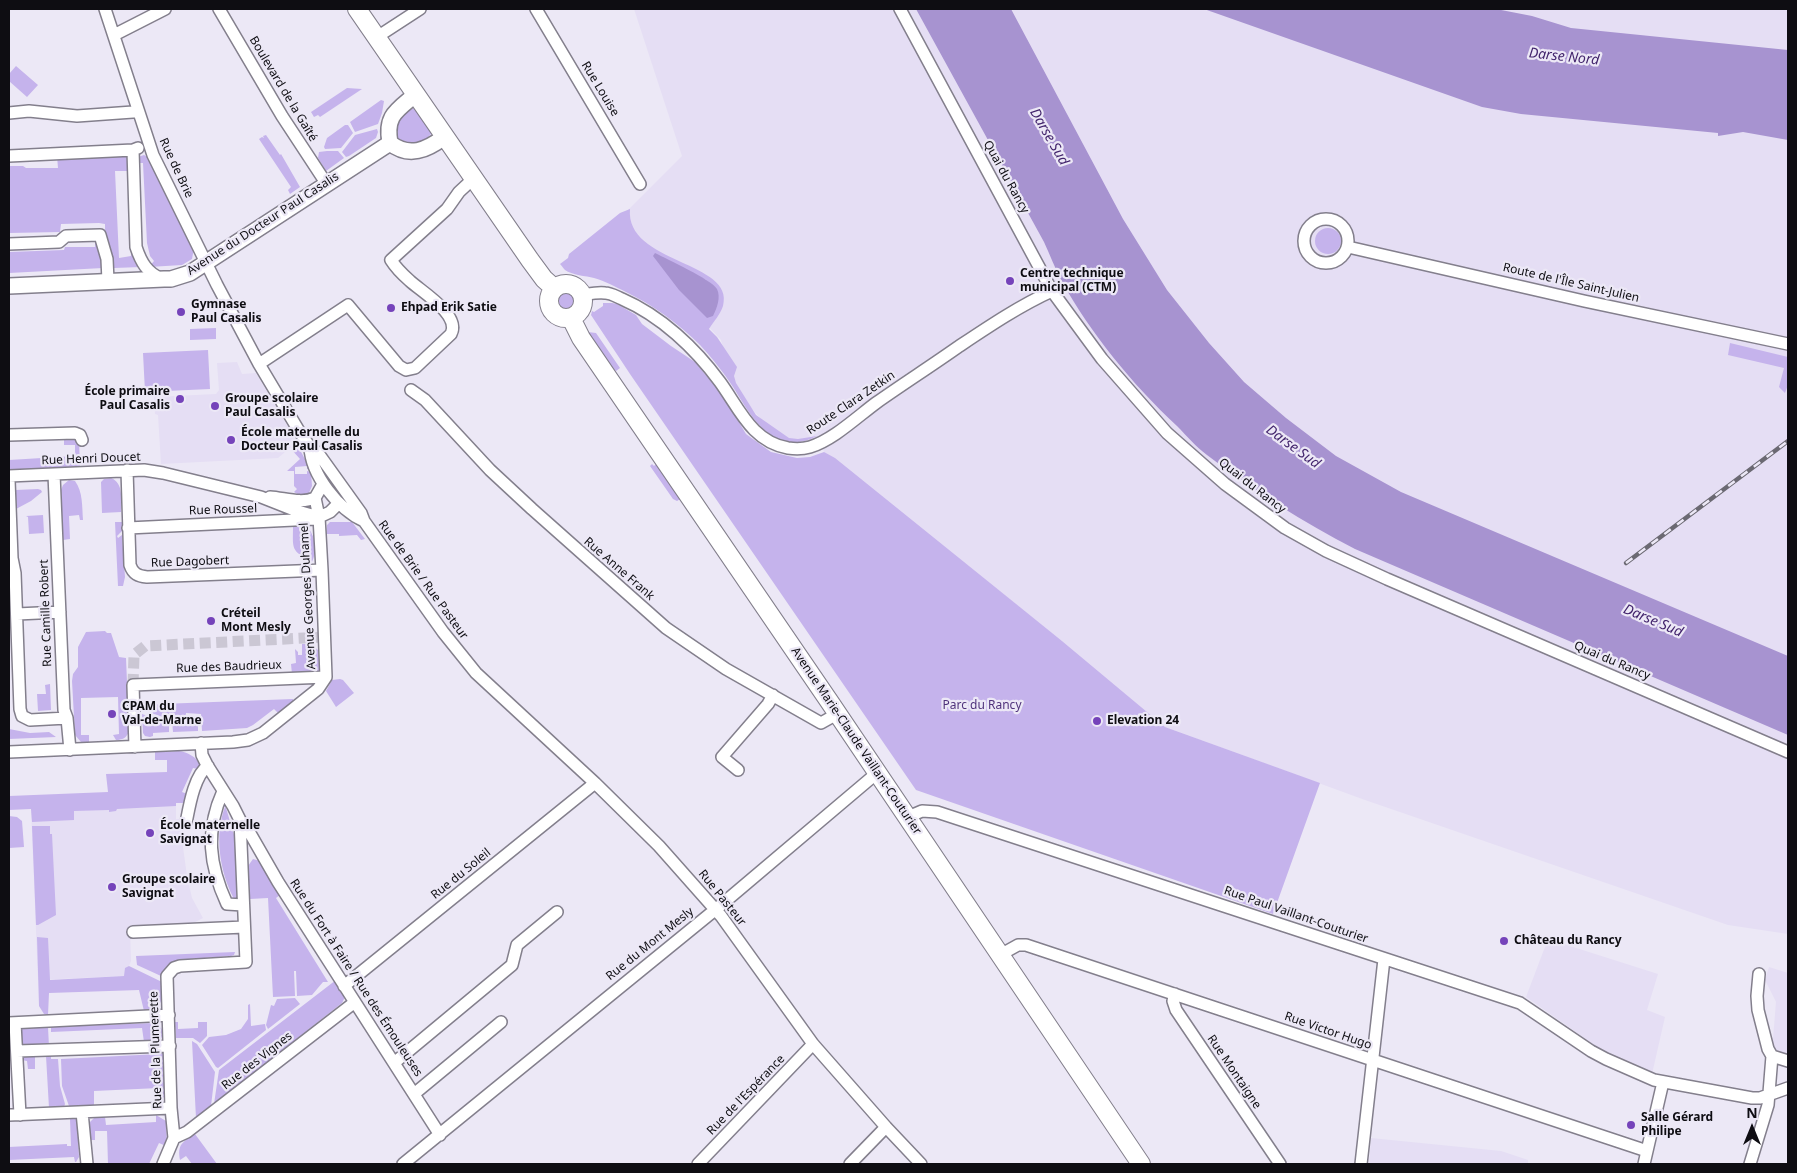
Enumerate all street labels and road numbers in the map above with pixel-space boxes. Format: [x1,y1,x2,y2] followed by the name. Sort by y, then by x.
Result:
[246,34,320,144] street label: Boulevard de la Gaîté
[578,59,622,119] street label: Rue Louise
[156,136,196,200] street label: Rue de Brie
[980,138,1032,216] street label: Quai du Rancy
[184,170,342,278] street label: Avenue du Docteur Paul Casalis
[1501,260,1641,306] street label: Route de l'Île Saint-Julien
[804,368,898,438] street label: Route Clara Zetkin
[41,450,141,468] street label: Rue Henri Doucet
[1216,455,1288,517] street label: Quai du Rancy
[189,502,257,518] street label: Rue Roussel
[375,518,471,642] street label: Rue de Brie / Rue Pasteur
[297,522,319,670] street label: Avenue Georges Duhamel
[581,534,657,604] street label: Rue Anne Frank
[151,553,229,571] street label: Rue Dagobert
[37,559,55,667] street label: Rue Camille Robert
[1572,639,1652,683] street label: Quai du Rancy
[788,645,924,837] street label: Avenue Marie-Claude Vaillant-Couturier
[176,658,282,676] street label: Rue des Baudrieux
[428,846,494,902] street label: Rue du Soleil
[695,867,749,929] street label: Rue Pasteur
[287,877,425,1079] street label: Rue du Fort à Faire / Rue des Émouleuses
[1222,884,1370,946] street label: Rue Paul Vaillant-Couturier
[603,904,697,984] street label: Rue du Mont Mesly
[147,991,165,1109] street label: Rue de la Plumerette
[1282,1009,1374,1053] street label: Rue Victor Hugo
[219,1029,295,1093] street label: Rue des Vignes
[1204,1032,1264,1112] street label: Rue Montaigne
[704,1052,788,1138] street label: Rue de l'Espérance

